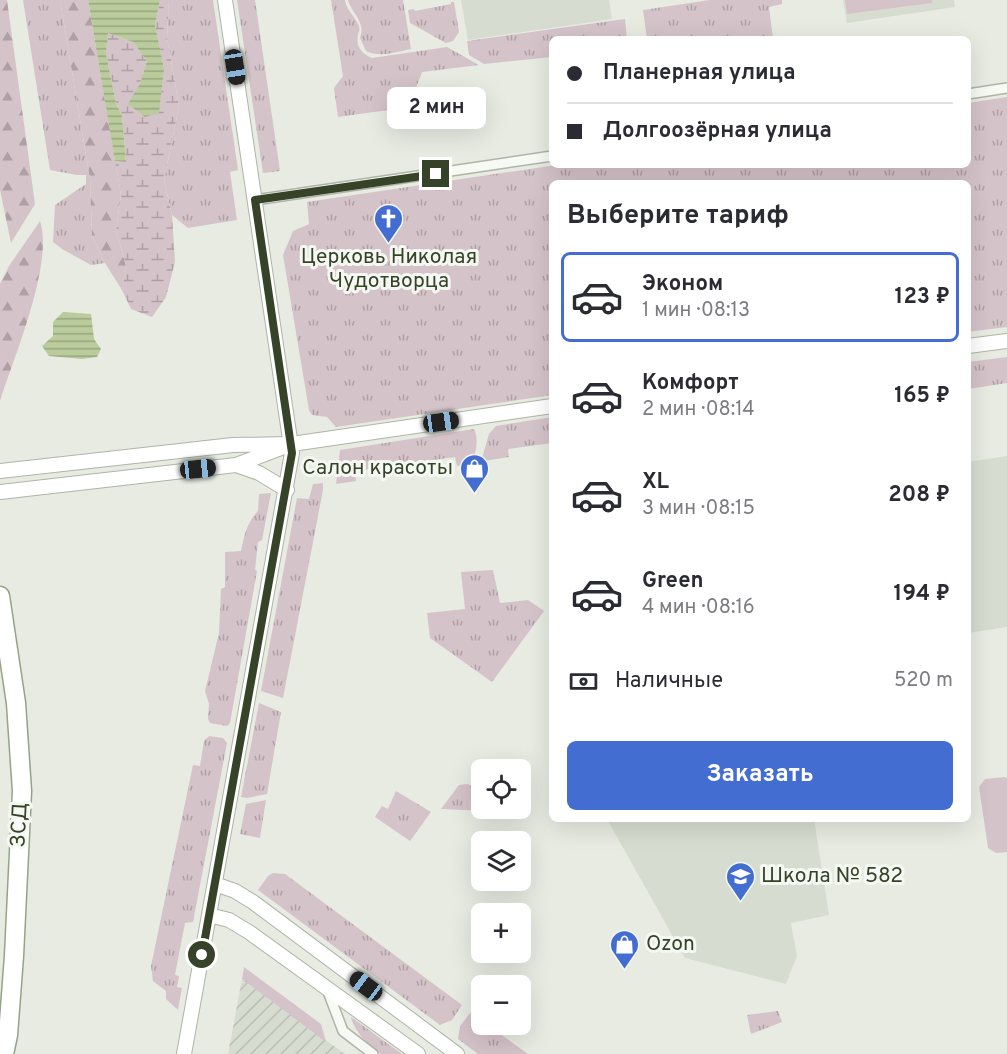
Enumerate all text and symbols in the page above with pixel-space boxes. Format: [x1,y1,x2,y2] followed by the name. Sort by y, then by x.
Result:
[223,48,247,86] car
[603,60,795,87] text: Планерная улица
[386,87,486,129] callout: 2 мин
[408,95,465,121] text: 2 мин
[603,118,832,145] text: Долгоозёрная улица
[422,160,449,187] route end
[567,199,789,233] text: Выберите тариф
[373,202,405,244] church icon: Церковь Николая Чудотворца
[301,244,477,295] place label: Церковь Николая Чудотворца
[570,270,624,324] icon: car
[642,271,723,298] text: Эконом
[895,284,950,311] text: 123 ₽
[642,298,750,324] text: 1 мин · 08:13
[570,369,624,423] icon: car
[642,370,739,397] text: Комфорт
[894,383,950,410] text: 165 ₽
[642,397,755,423] text: 2 мин · 08:14
[422,411,460,433] car
[458,452,490,494] shop icon: Салон красоты
[302,455,453,482] place label: Салон красоты
[179,458,217,480] car
[570,468,624,522] icon: car
[642,469,669,496] text: XL
[888,482,950,509] text: 208 ₽
[642,496,755,522] text: 3 мин · 08:15
[570,567,624,621] icon: car
[642,568,704,595] text: Green
[894,581,950,608] text: 194 ₽
[642,595,755,621] text: 4 мин · 08:16
[567,665,600,698] icon: cash
[615,668,723,695] text: Наличные
[894,668,953,694] text: 520 m
[567,741,953,810] button: Заказать
[471,759,531,1035] map controls
[471,759,531,819] button: locate
[5,802,35,848] street label: ЗСД
[471,831,531,891] button: layers
[724,860,756,902] school or university icon: Школа № 582
[761,863,903,890] place label: Школа № 582
[471,903,531,963] button: +
[609,928,641,970] shop icon: Ozon
[646,931,695,958] place label: Ozon
[188,941,215,968] route start
[346,968,386,1004] car
[471,975,531,1035] button: −

